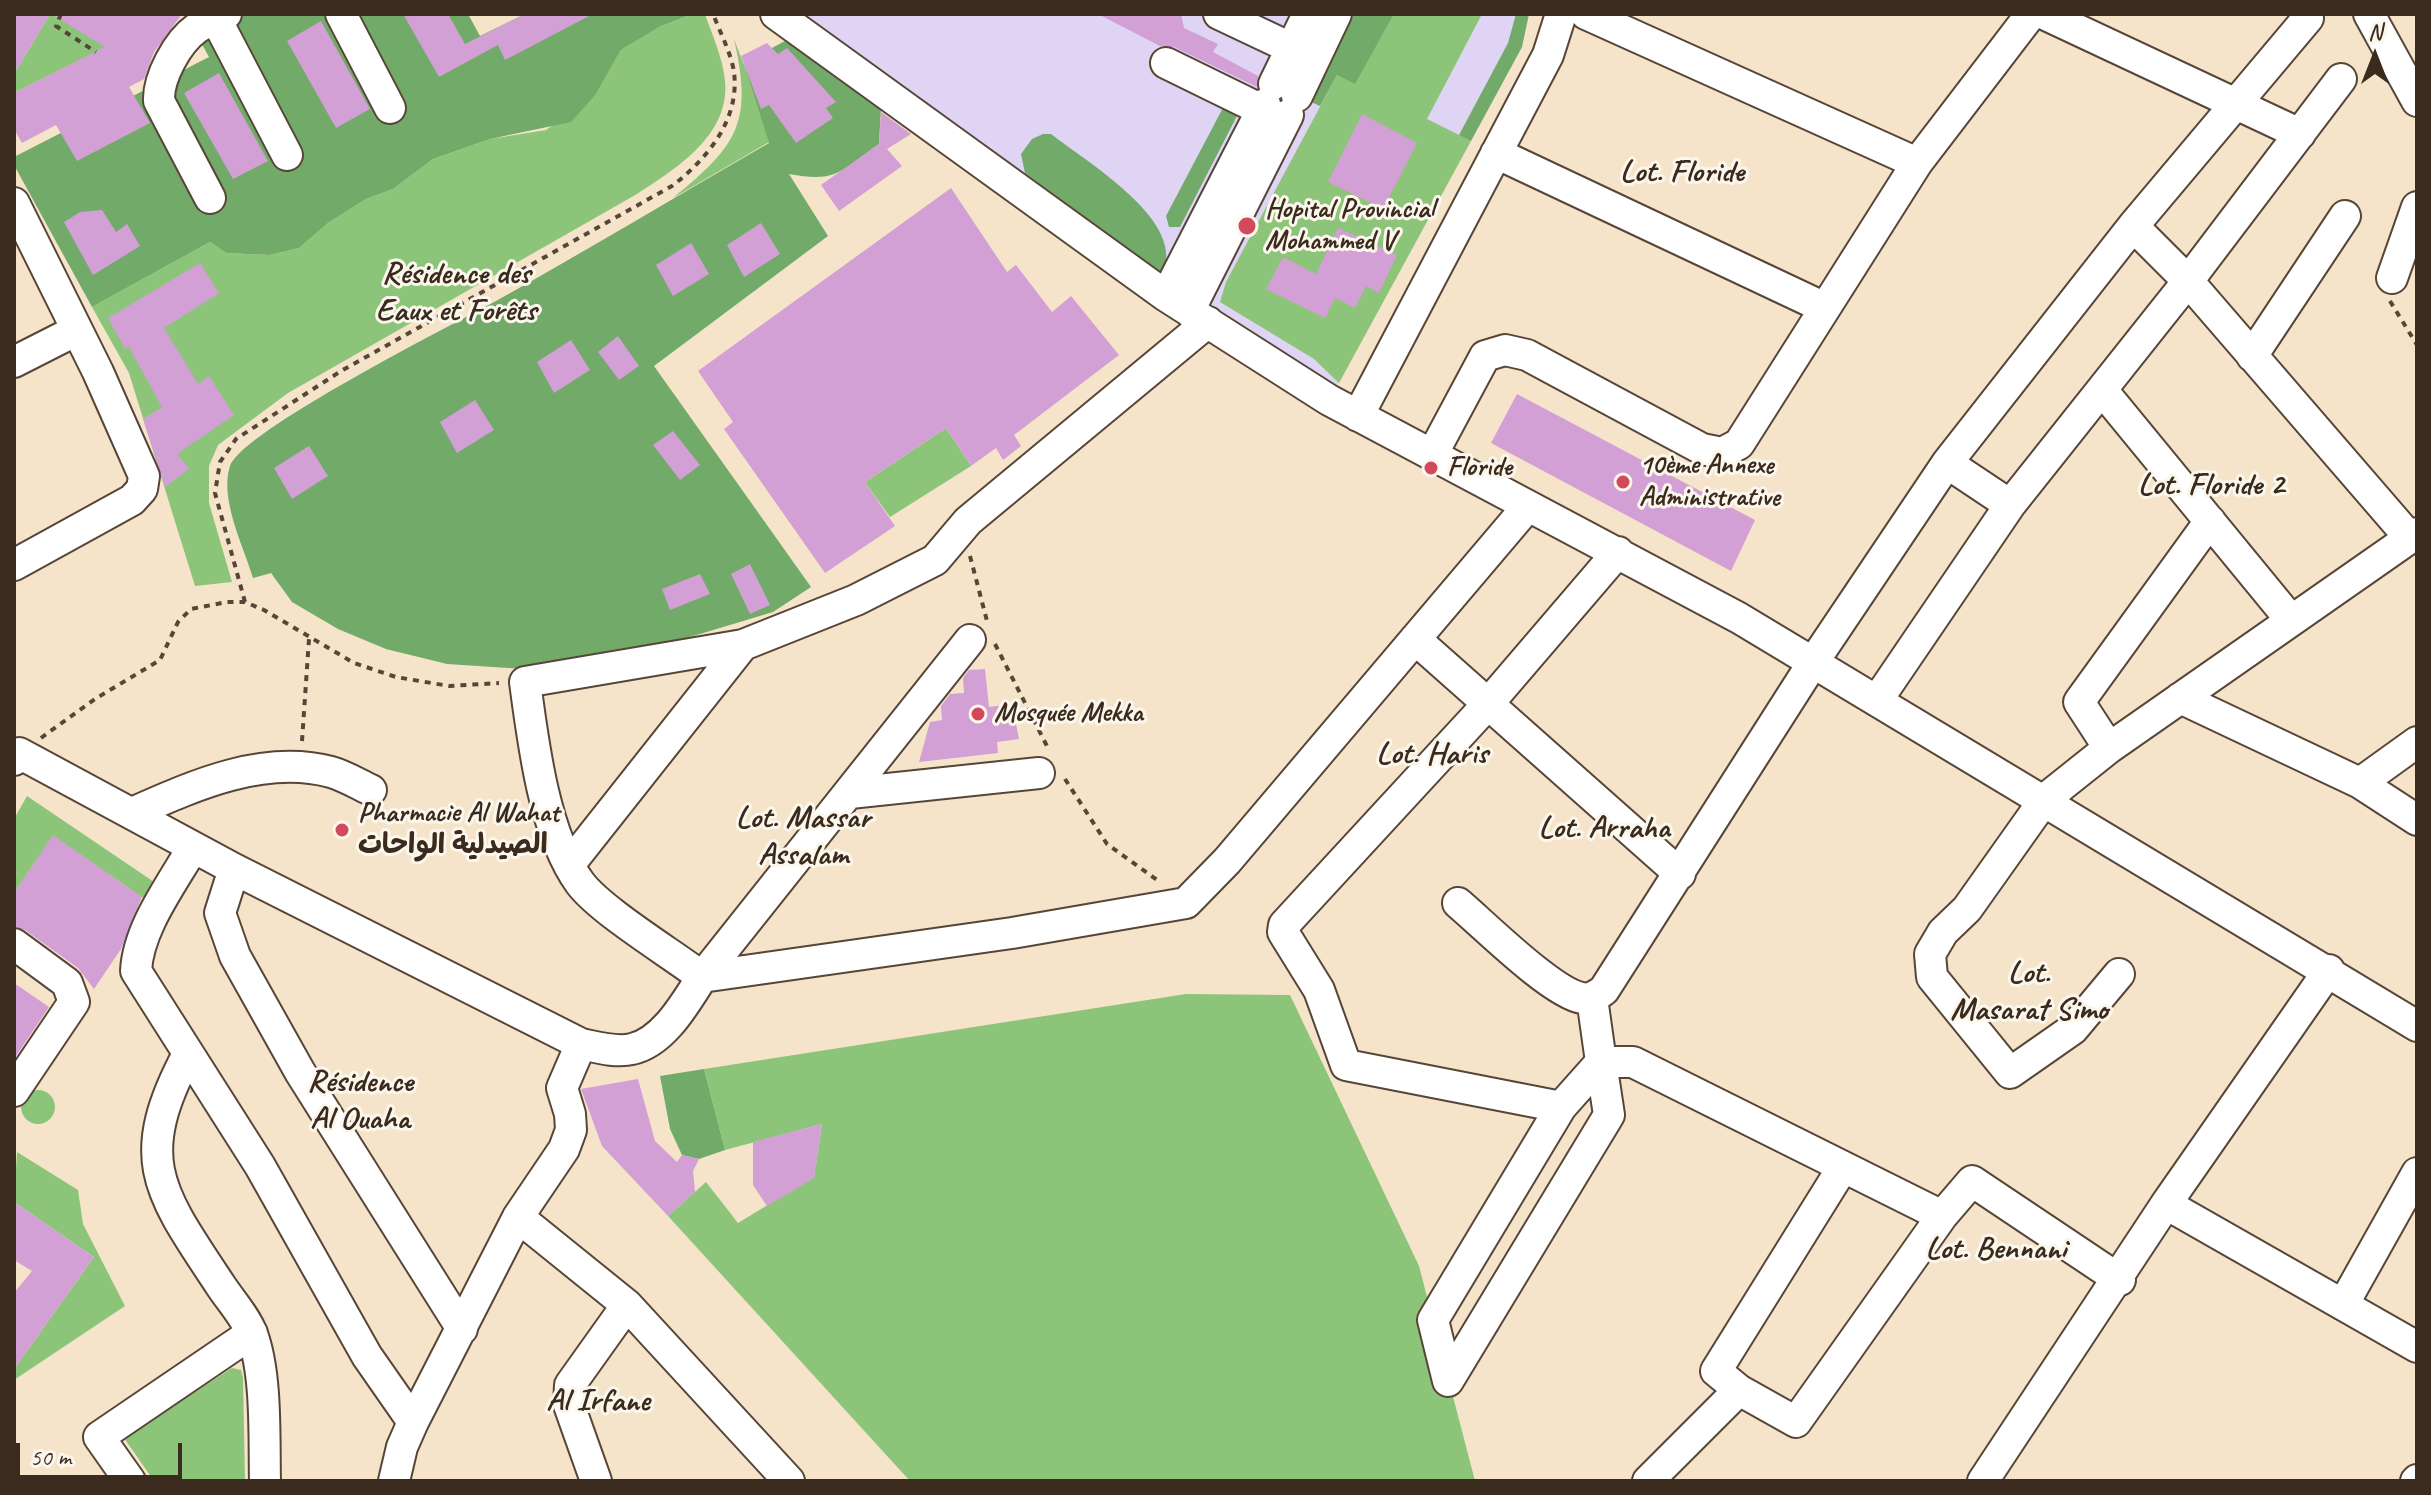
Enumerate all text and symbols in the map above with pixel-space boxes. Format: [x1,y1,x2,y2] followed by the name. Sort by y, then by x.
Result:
[2335,16,2415,96] north arrow
[2368,18,2382,46] text: N
[1620,154,1744,192] district label: Lot. Floride
[1265,193,1434,259] place label: Hopital Provincial Mohammed V
[1236,215,1258,237] marker: Hopital Provincial Mohammed V
[376,256,536,331] district label: Résidence des Eaux et Forêts
[1639,449,1780,515] place label: 10ème Annexe Administrative
[1447,451,1512,485] place label: Floride
[1422,459,1440,477] marker: Floride
[2138,467,2284,505] district label: Lot. Floride 2
[1614,473,1632,491] marker: 10ème Annexe Administrative
[994,697,1143,731] place label: Mosquée Mekka
[969,705,987,723] marker: Mosquée Mekka
[1376,736,1488,774] district label: Lot. Haris
[358,797,559,863] place label: Pharmacie Al Wahat الصيدلية الواحات
[736,800,870,875] district label: Lot. Massar Assalam
[1538,810,1670,848] district label: Lot. Arraha
[333,821,351,839] marker: Pharmacie Al Wahat الصيدلية الواحات
[1950,955,2108,1030] district label: Lot. Masarat Simo
[307,1064,413,1139] district label: Résidence Al Ouaha
[1926,1231,2066,1269] district label: Lot. Bennani
[546,1383,650,1421] district label: Al Irfane
[20,1427,186,1477] scale bar
[30,1442,71,1472] text: 50 m

